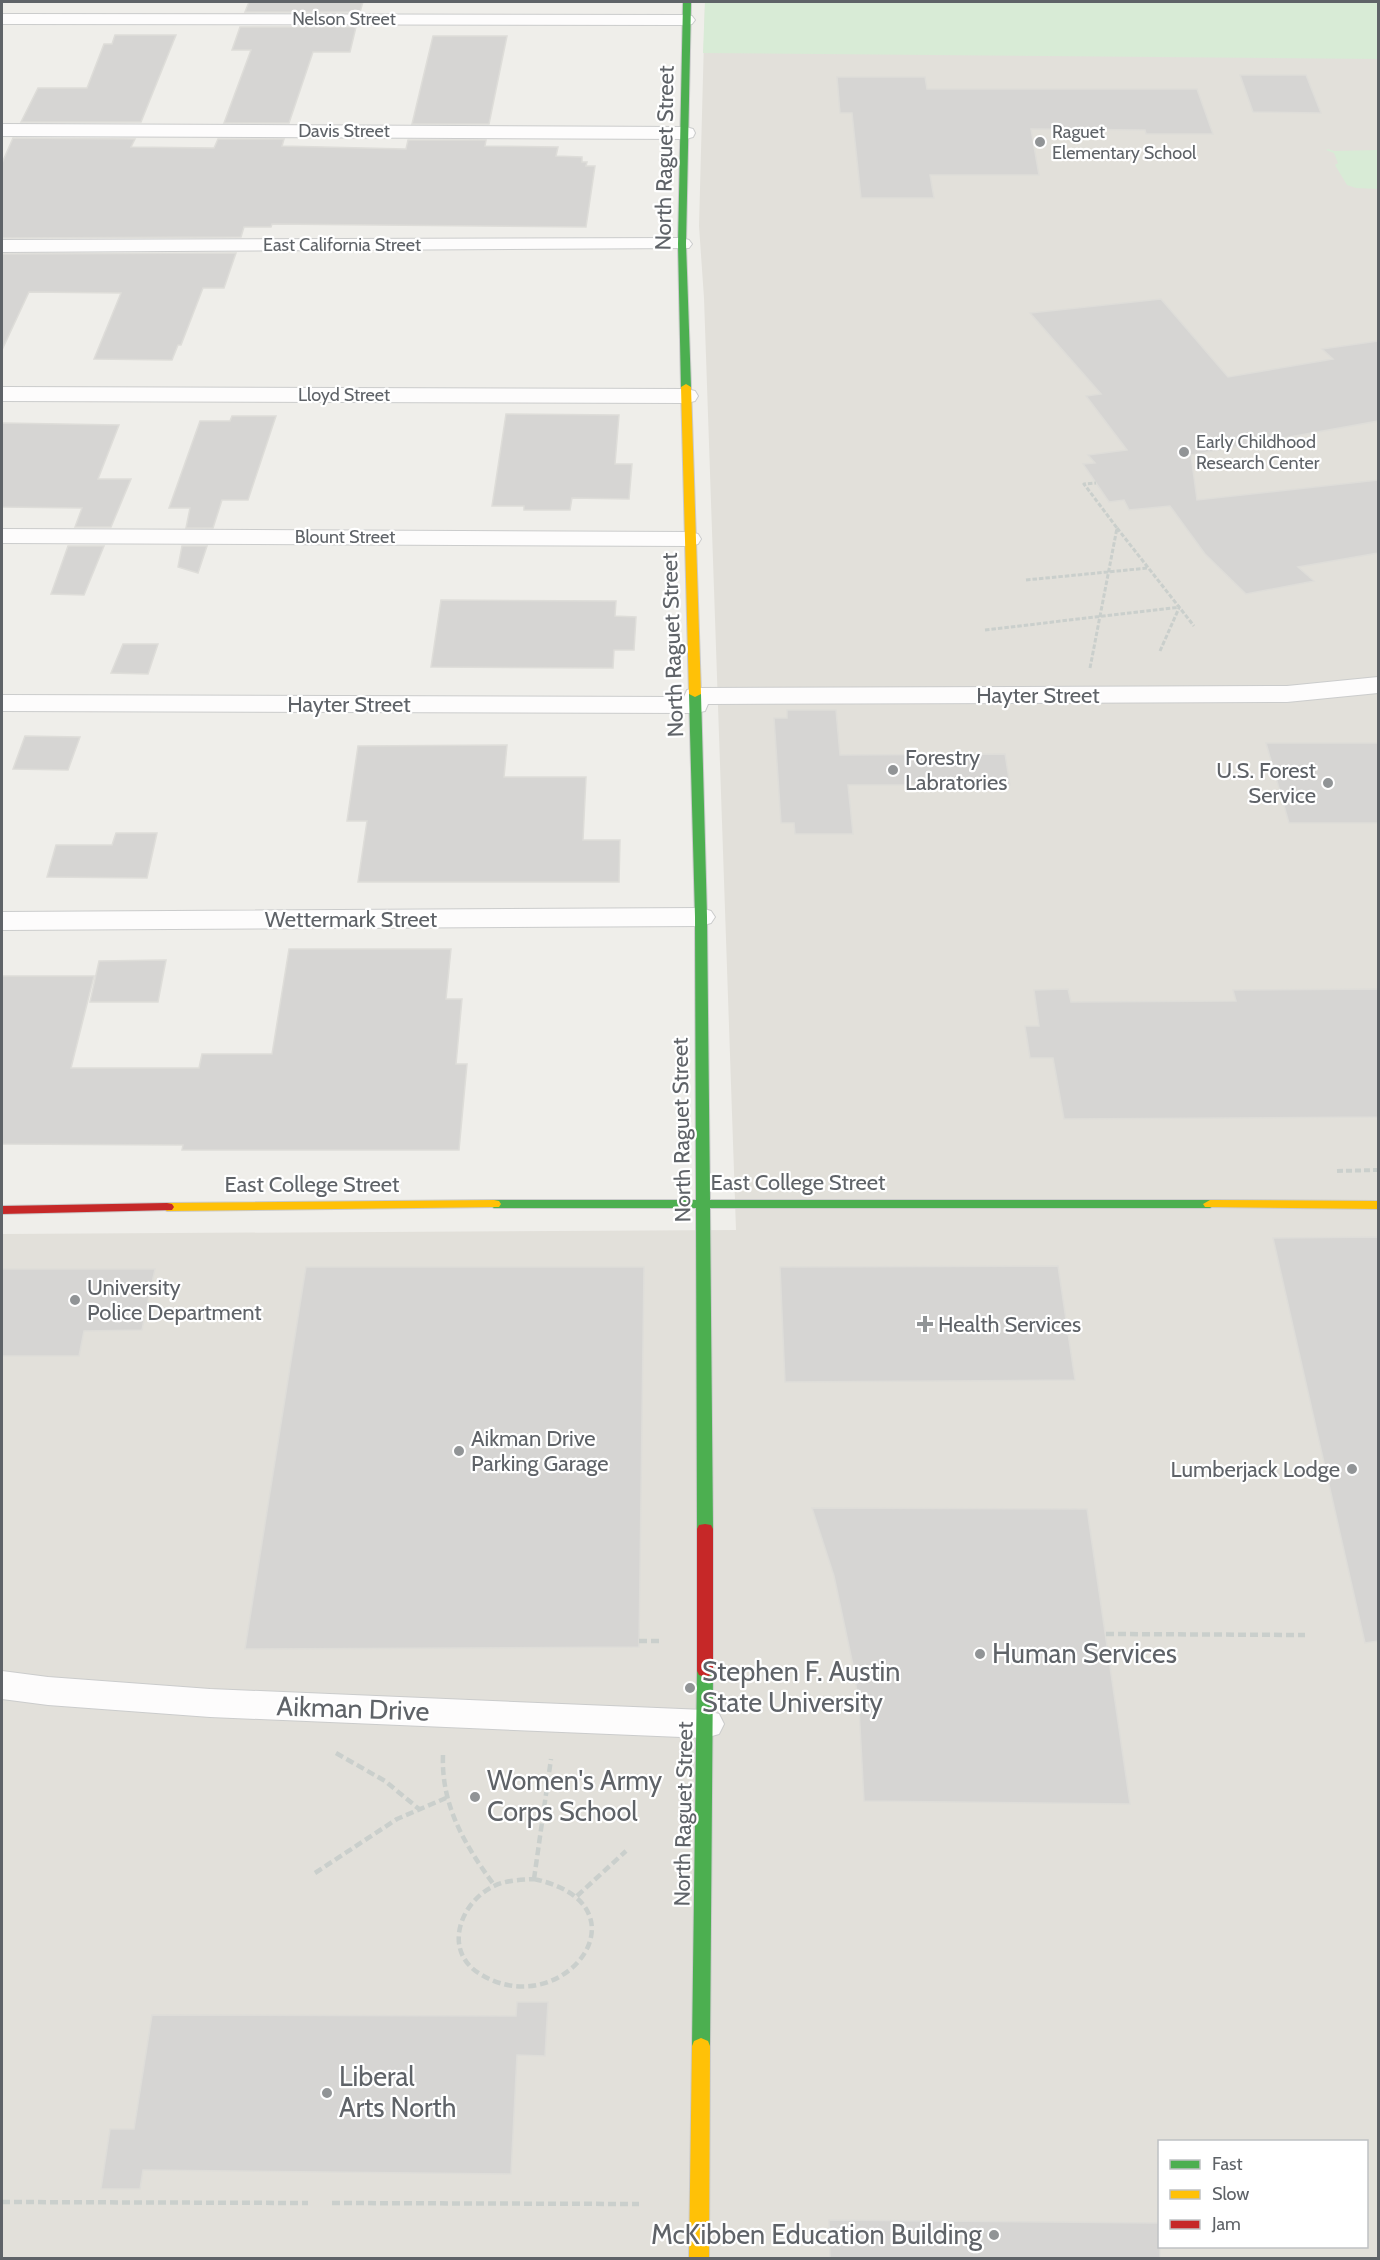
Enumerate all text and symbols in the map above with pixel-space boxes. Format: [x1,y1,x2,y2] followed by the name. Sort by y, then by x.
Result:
[292,8,396,30] street label: Nelson Street
[649,65,680,251] street label: North Raguet Street
[298,120,390,142] street label: Davis Street
[1052,121,1197,164] place label: Raguet Elementary School
[1033,135,1047,149] marker: Raguet Elementary School
[263,234,421,256] street label: East California Street
[298,384,390,406] street label: Lloyd Street
[1196,431,1320,474] place label: Early Childhood Research Center
[1177,445,1191,459] marker: Early Childhood Research Center
[295,526,395,548] street label: Blount Street
[656,552,689,738] street label: North Raguet Street
[976,682,1100,709] street label: Hayter Street
[287,691,411,718] street label: Hayter Street
[905,744,1007,796] place label: Forestry Labratories
[1216,757,1317,809] place label: U.S. Forest Service
[886,763,900,777] marker: Forestry Labratories
[1321,776,1335,790] marker: U.S. Forest Service
[265,906,438,933] street label: Wettermark Street
[666,1037,697,1223] street label: North Raguet Street
[711,1169,886,1196] street label: East College Street
[225,1171,400,1198] street label: East College Street
[87,1274,262,1326] place label: University Police Department
[68,1293,82,1307] marker: University Police Department
[938,1311,1081,1338] place label: Health Services
[916,1315,934,1333] marker: Health Services
[471,1425,608,1477] place label: Aikman Drive Parking Garage
[452,1444,466,1458] marker: Aikman Drive Parking Garage
[1171,1456,1340,1483] place label: Lumberjack Lodge
[1345,1462,1359,1476] marker: Lumberjack Lodge
[992,1637,1177,1670] place label: Human Services
[973,1647,987,1661] marker: Human Services
[702,1655,900,1719] place label: Stephen F. Austin State University
[683,1681,697,1695] marker: Stephen F. Austin State University
[276,1689,430,1728] street label: Aikman Drive
[668,1721,699,1907] street label: North Raguet Street
[487,1764,662,1828] place label: Women's Army Corps School
[468,1790,482,1804] marker: Women's Army Corps School
[339,2060,456,2124] place label: Liberal Arts North
[320,2086,334,2100] marker: Liberal Arts North
[1158,2140,1368,2248] legend
[1212,2153,1243,2175] text: Fast
[1212,2183,1249,2205] text: Slow
[1211,2213,1241,2235] text: Jam
[651,2218,983,2251] place label: McKibben Education Building
[987,2228,1001,2242] marker: McKibben Education Building

